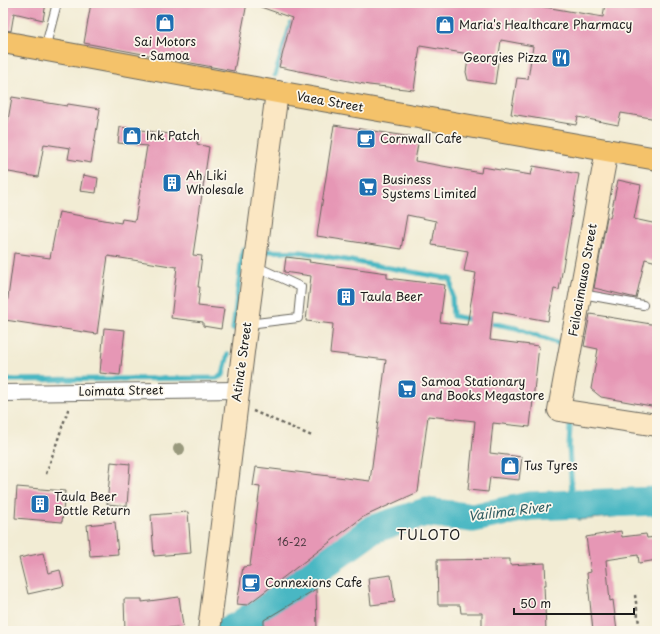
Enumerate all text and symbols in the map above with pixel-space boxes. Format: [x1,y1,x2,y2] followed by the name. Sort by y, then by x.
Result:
[154,12,176,34] shop icon: Sai Motors - Samoa
[434,14,456,36] shop icon: Maria's Healthcare Pharmacy
[459,15,633,33] place label: Maria's Healthcare Pharmacy
[134,32,196,64] place label: Sai Motors - Samoa
[550,47,572,69] restaurant icon: Georgies Pizza
[463,48,548,66] place label: Georgies Pizza
[295,86,365,116] street label: Vaea Street
[121,125,143,147] shop icon: Ink Patch
[146,126,200,144] place label: Ink Patch
[355,128,377,150] cafe icon: Cornwall Cafe
[380,129,462,147] place label: Cornwall Cafe
[186,166,244,198] place label: Ah Liki Wholesale
[382,170,477,202] place label: Business Systems Limited
[161,172,183,194] building icon: Ah Liki Wholesale
[357,176,379,198] supermarket icon: Business Systems Limited
[563,222,601,338] street label: Feiloaimauso Street
[335,286,357,308] building icon: Taula Beer
[360,287,423,305] place label: Taula Beer
[227,321,256,403] street label: Atina'e Street
[421,372,544,404] place label: Samoa Stationary and Books Megastore
[396,378,418,400] supermarket icon: Samoa Stationary and Books Megastore
[78,380,164,400] street label: Loimata Street
[499,455,521,477] shop icon: Tus Tyres
[524,456,578,474] place label: Tus Tyres
[54,487,131,519] place label: Taula Beer Bottle Return
[29,493,51,515] building icon: Taula Beer Bottle Return
[467,496,553,525] water label: Vailima River
[397,524,461,545] district label: TULOTO
[277,534,307,549] house number: 16-22
[240,572,262,594] cafe icon: Connexions Cafe
[265,573,362,591] place label: Connexions Cafe
[514,590,634,616] scale bar
[520,594,551,612] text: 50 m

